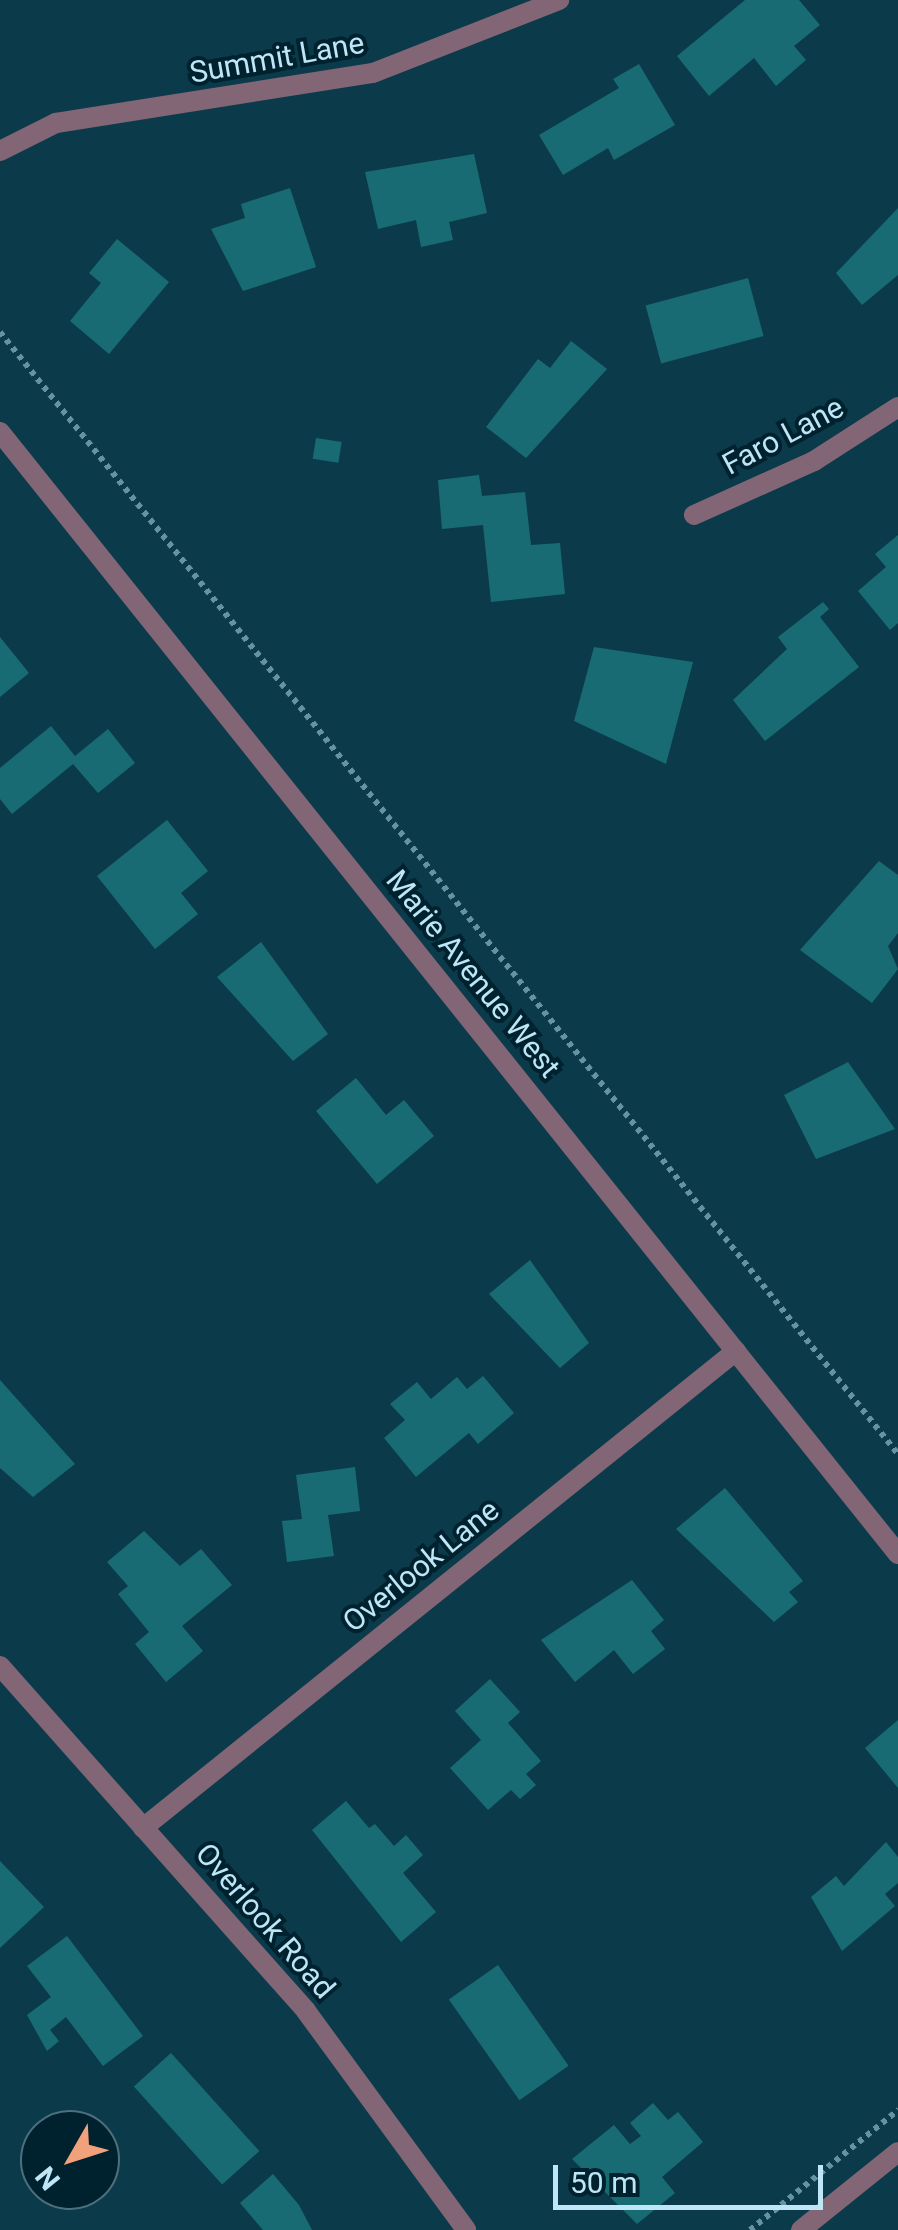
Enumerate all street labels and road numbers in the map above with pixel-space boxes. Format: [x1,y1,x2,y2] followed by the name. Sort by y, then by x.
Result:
[187,25,367,91] street label: Summit Lane
[716,389,850,483] street label: Faro Lane
[378,863,568,1085] street label: Marie Avenue West
[336,1492,506,1640] street label: Overlook Lane
[188,1836,342,2006] street label: Overlook Road

